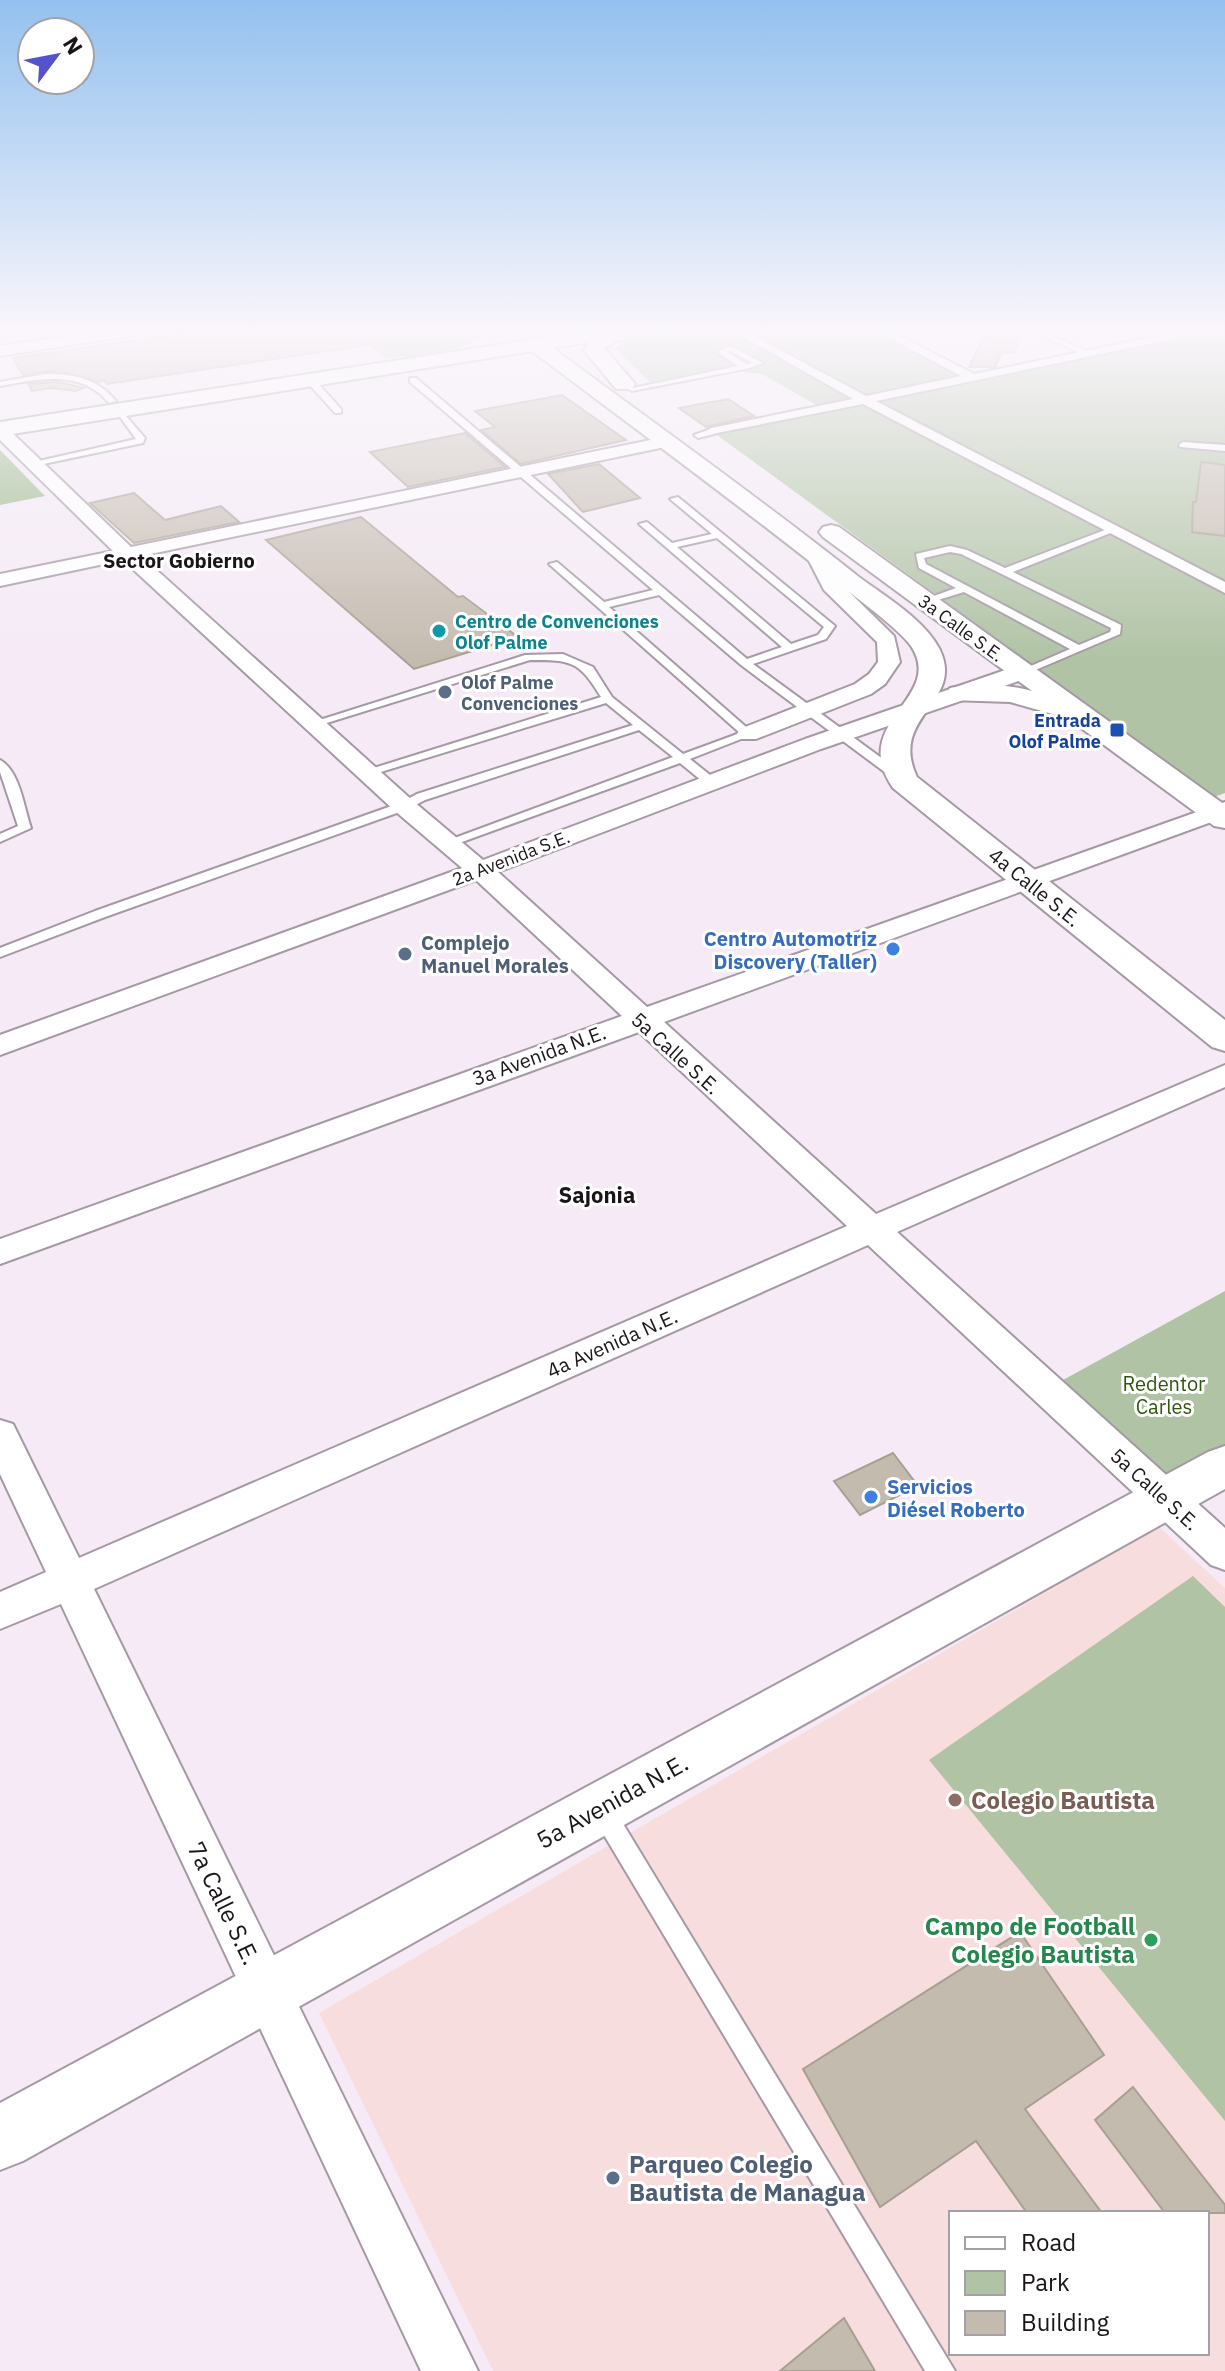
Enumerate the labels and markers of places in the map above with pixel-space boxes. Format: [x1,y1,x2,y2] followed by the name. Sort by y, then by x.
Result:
[455,610,659,654] place label: Centro de Convenciones Olof Palme
[430,622,448,640] marker: Centro de Convenciones Olof Palme
[461,671,578,715] place label: Olof Palme Convenciones
[436,683,454,701] marker: Olof Palme Convenciones
[1008,709,1101,753] place label: Entrada Olof Palme
[1108,721,1126,739] marker: Entrada Olof Palme
[704,925,877,975] place label: Centro Automotriz Discovery (Taller)
[421,929,569,979] place label: Complejo Manuel Morales
[884,940,902,958] marker: Centro Automotriz Discovery (Taller)
[396,945,414,963] marker: Complejo Manuel Morales
[887,1473,1025,1523] place label: Servicios Diésel Roberto
[862,1488,880,1506] marker: Servicios Diésel Roberto
[971,1784,1155,1816] place label: Colegio Bautista
[946,1791,964,1809] marker: Colegio Bautista
[925,1910,1135,1970] place label: Campo de Football Colegio Bautista
[1142,1931,1160,1949] marker: Campo de Football Colegio Bautista
[629,2148,866,2208] place label: Parqueo Colegio Bautista de Managua
[604,2169,622,2187] marker: Parqueo Colegio Bautista de Managua

